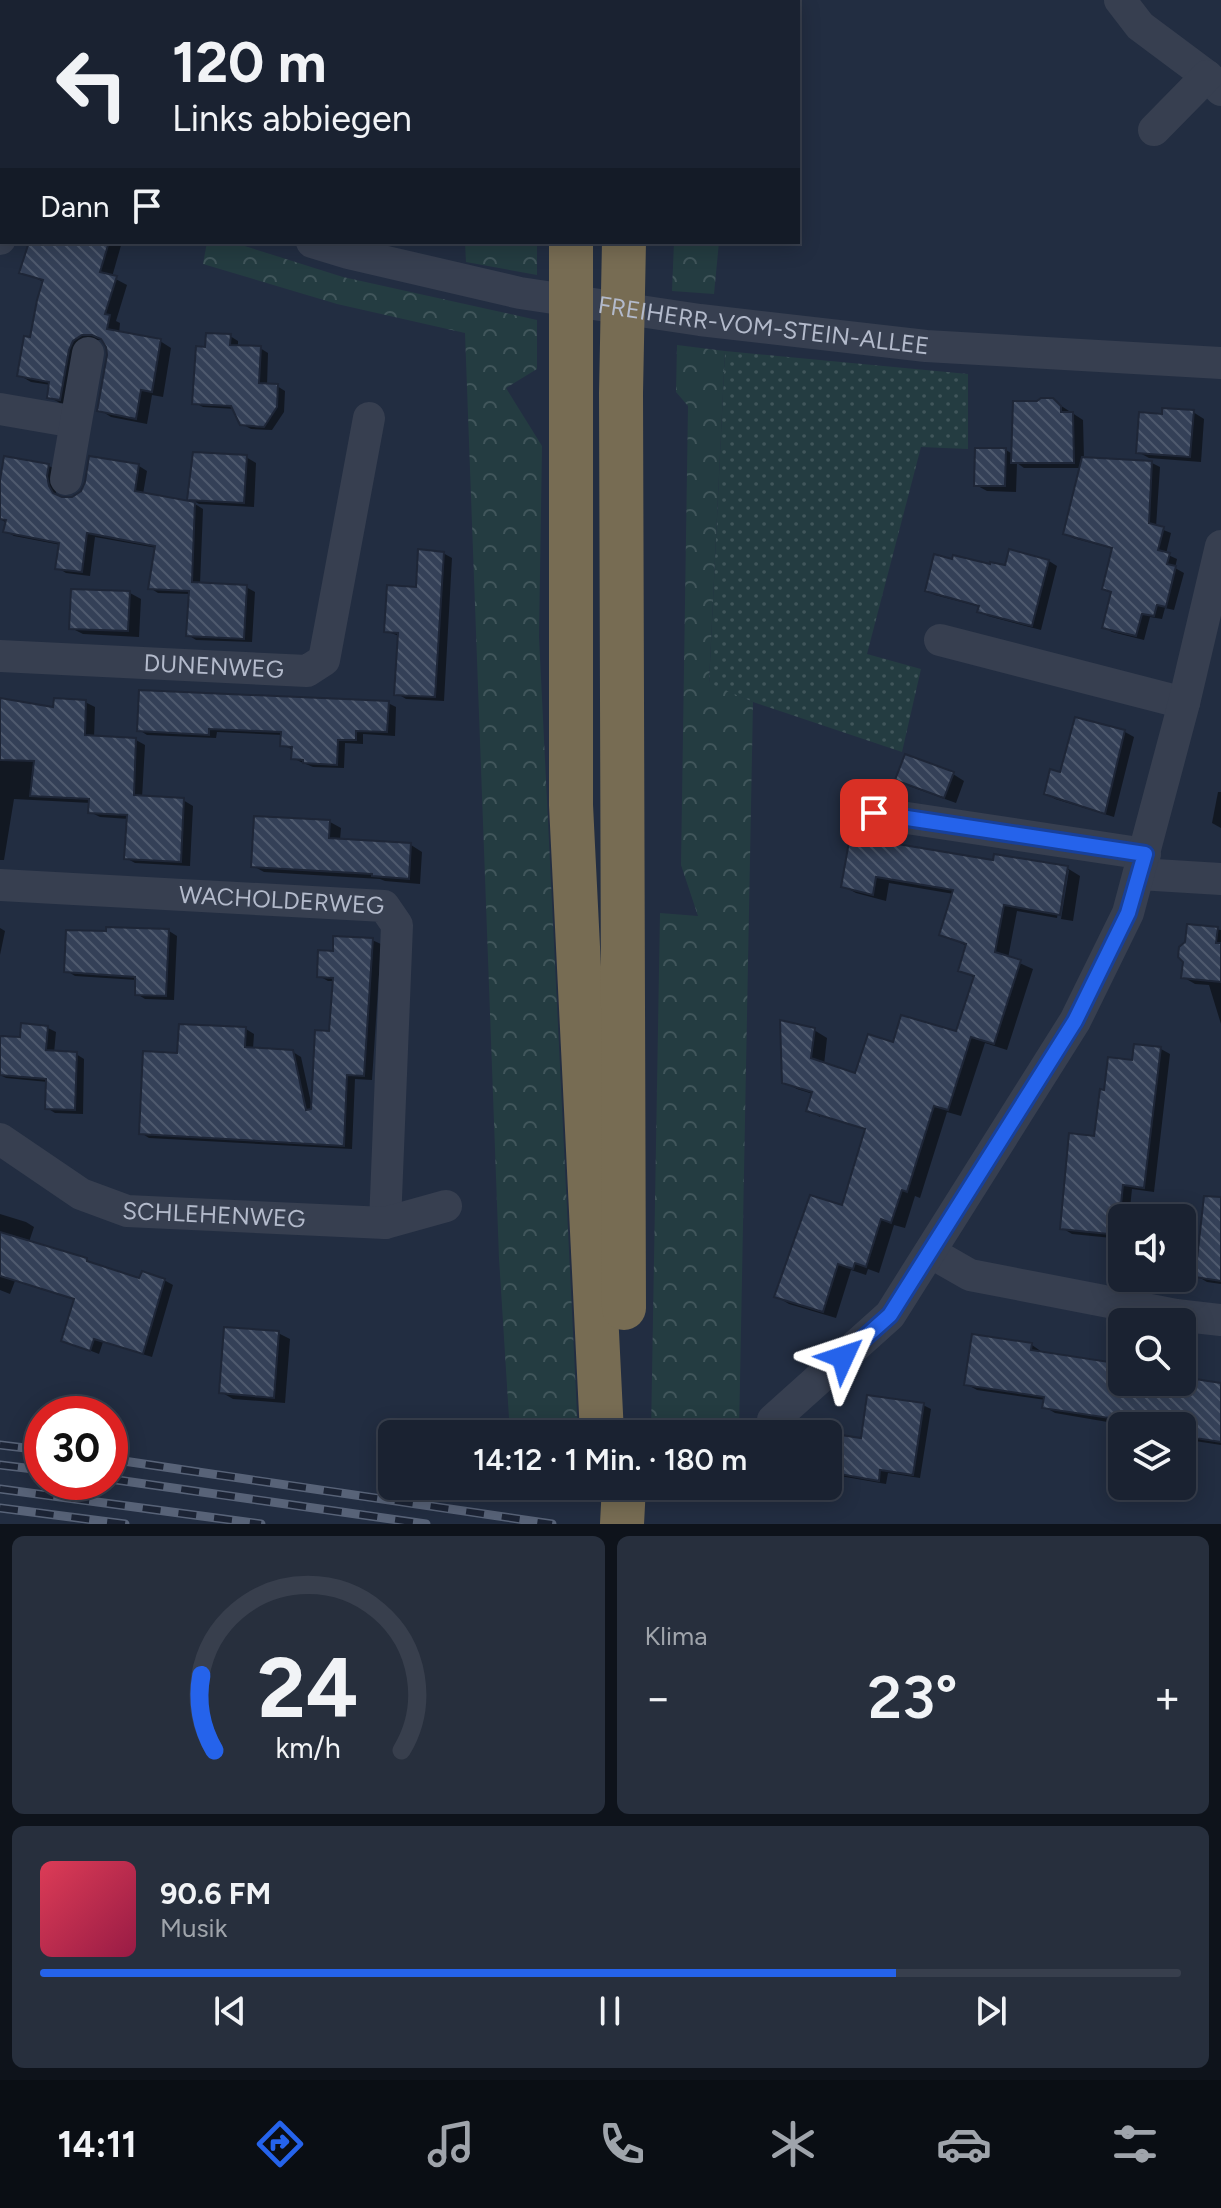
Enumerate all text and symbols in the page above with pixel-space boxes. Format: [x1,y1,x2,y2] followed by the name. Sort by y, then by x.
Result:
[172,29,327,96] text: 120 m
[40,32,144,136] icon: left
[172,97,412,140] text: Links abbiegen
[125,184,169,228] icon: arrive
[40,188,109,225] text: Dann
[596,290,931,360] street label: FREIHERR-VOM-STEIN-ALLEE
[143,648,285,684] street label: DUNENWEG
[840,779,908,847] pin
[852,791,896,835] icon: arrive
[178,880,385,920] street label: WACHOLDERWEG
[122,1196,306,1233] street label: SCHLEHENWEG
[1108,1204,1196,1500] map controls
[1108,1204,1196,1292] button: sound
[1108,1308,1196,1396] button: search
[801,1315,885,1399] position arrow
[24,1396,128,1500] speed limit sign: 30
[1108,1412,1196,1500] button: layers
[473,1441,747,1478] text: 14:12 · 1 Min. · 180 m
[645,1620,708,1652] text: Klima
[258,1638,359,1738] text: 24
[868,1661,958,1733] text: 23°
[645,1671,672,1724] text: −
[1154,1671,1181,1724] text: +
[276,1731,341,1765] text: km/h
[160,1875,271,1912] text: 90.6 FM
[160,1912,227,1944] text: Musik
[208,1989,252,2033] icon: previous
[588,1989,632,2033] icon: pause
[969,1989,1013,2033] icon: next
[252,2116,308,2172] icon: directions
[423,2116,479,2172] icon: music
[594,2116,650,2172] icon: phone
[765,2116,821,2172] icon: climate
[936,2116,992,2172] icon: car
[1107,2116,1163,2172] icon: filters
[58,2123,137,2166] text: 14:11

